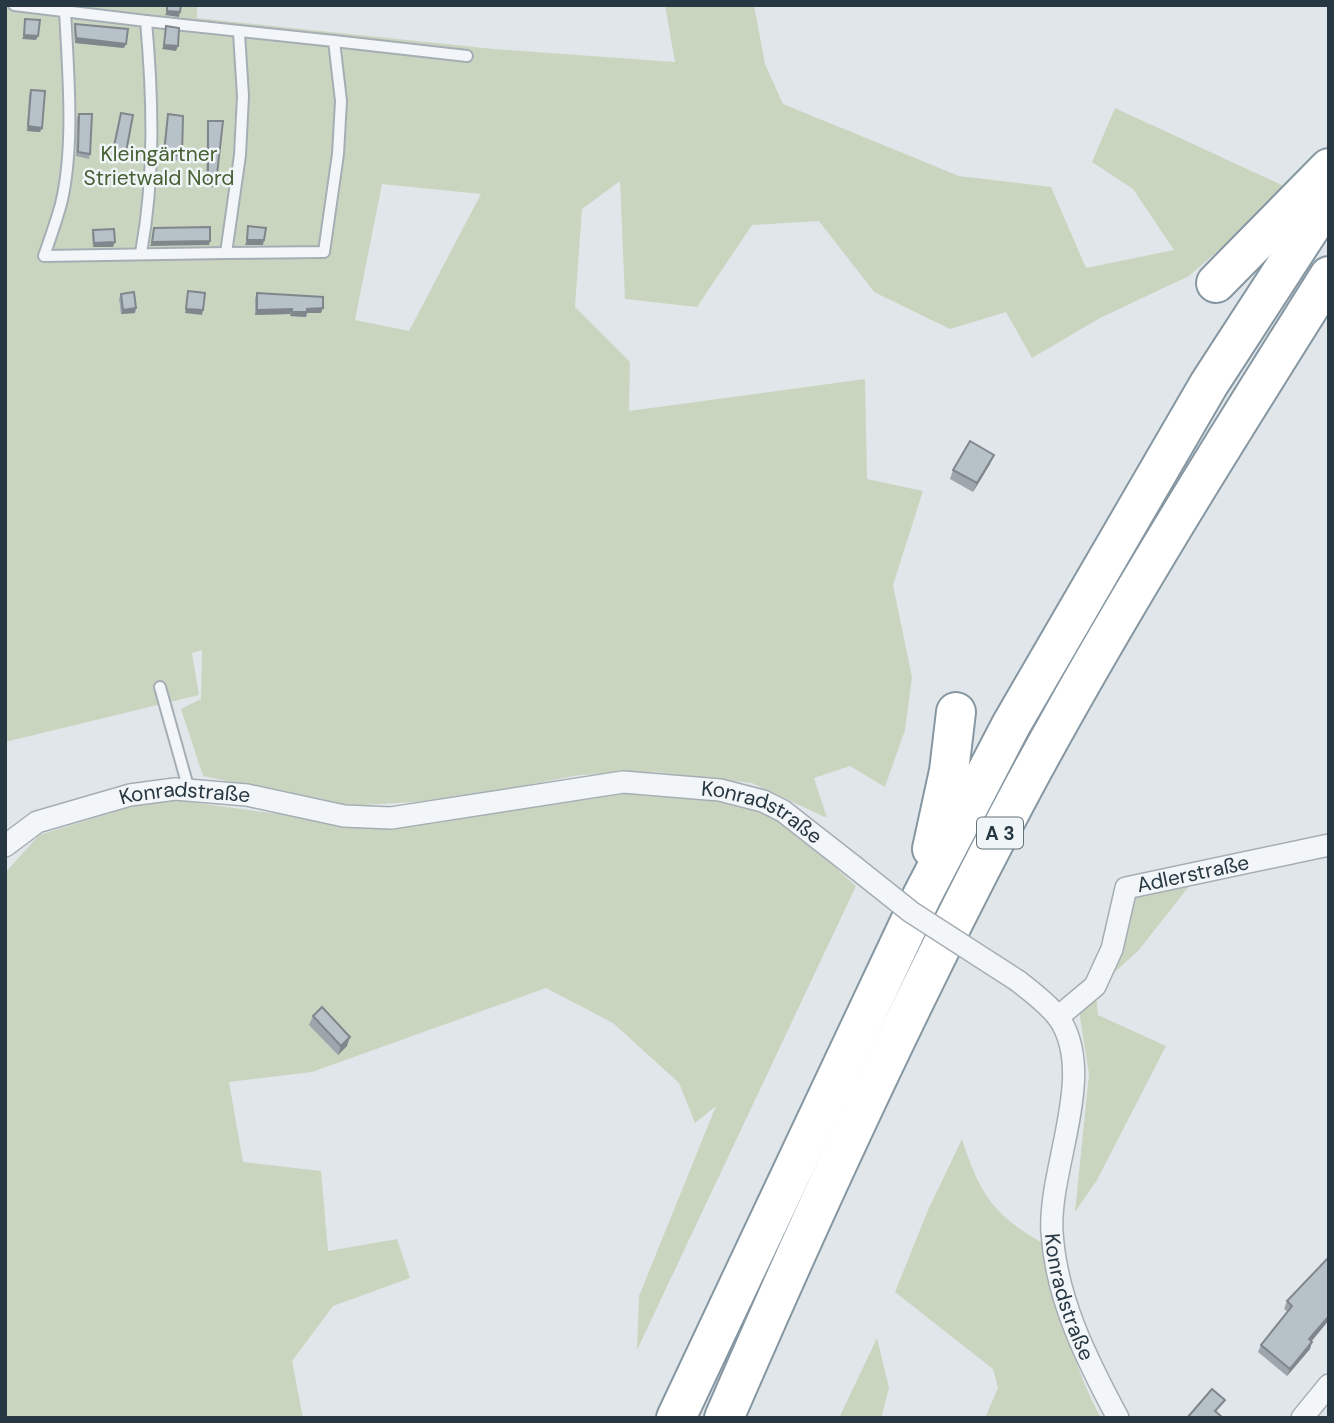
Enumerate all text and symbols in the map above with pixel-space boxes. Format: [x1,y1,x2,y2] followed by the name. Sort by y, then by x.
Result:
[83,140,235,192] park label: Kleingärtner Strietwald Nord
[116,775,252,811] street label: Konradstraße
[700,775,828,851] street label: Konradstraße
[977,818,1023,848] road number: A 3
[1134,848,1252,899] street label: Adlerstraße
[1038,1232,1101,1365] street label: Konradstraße

